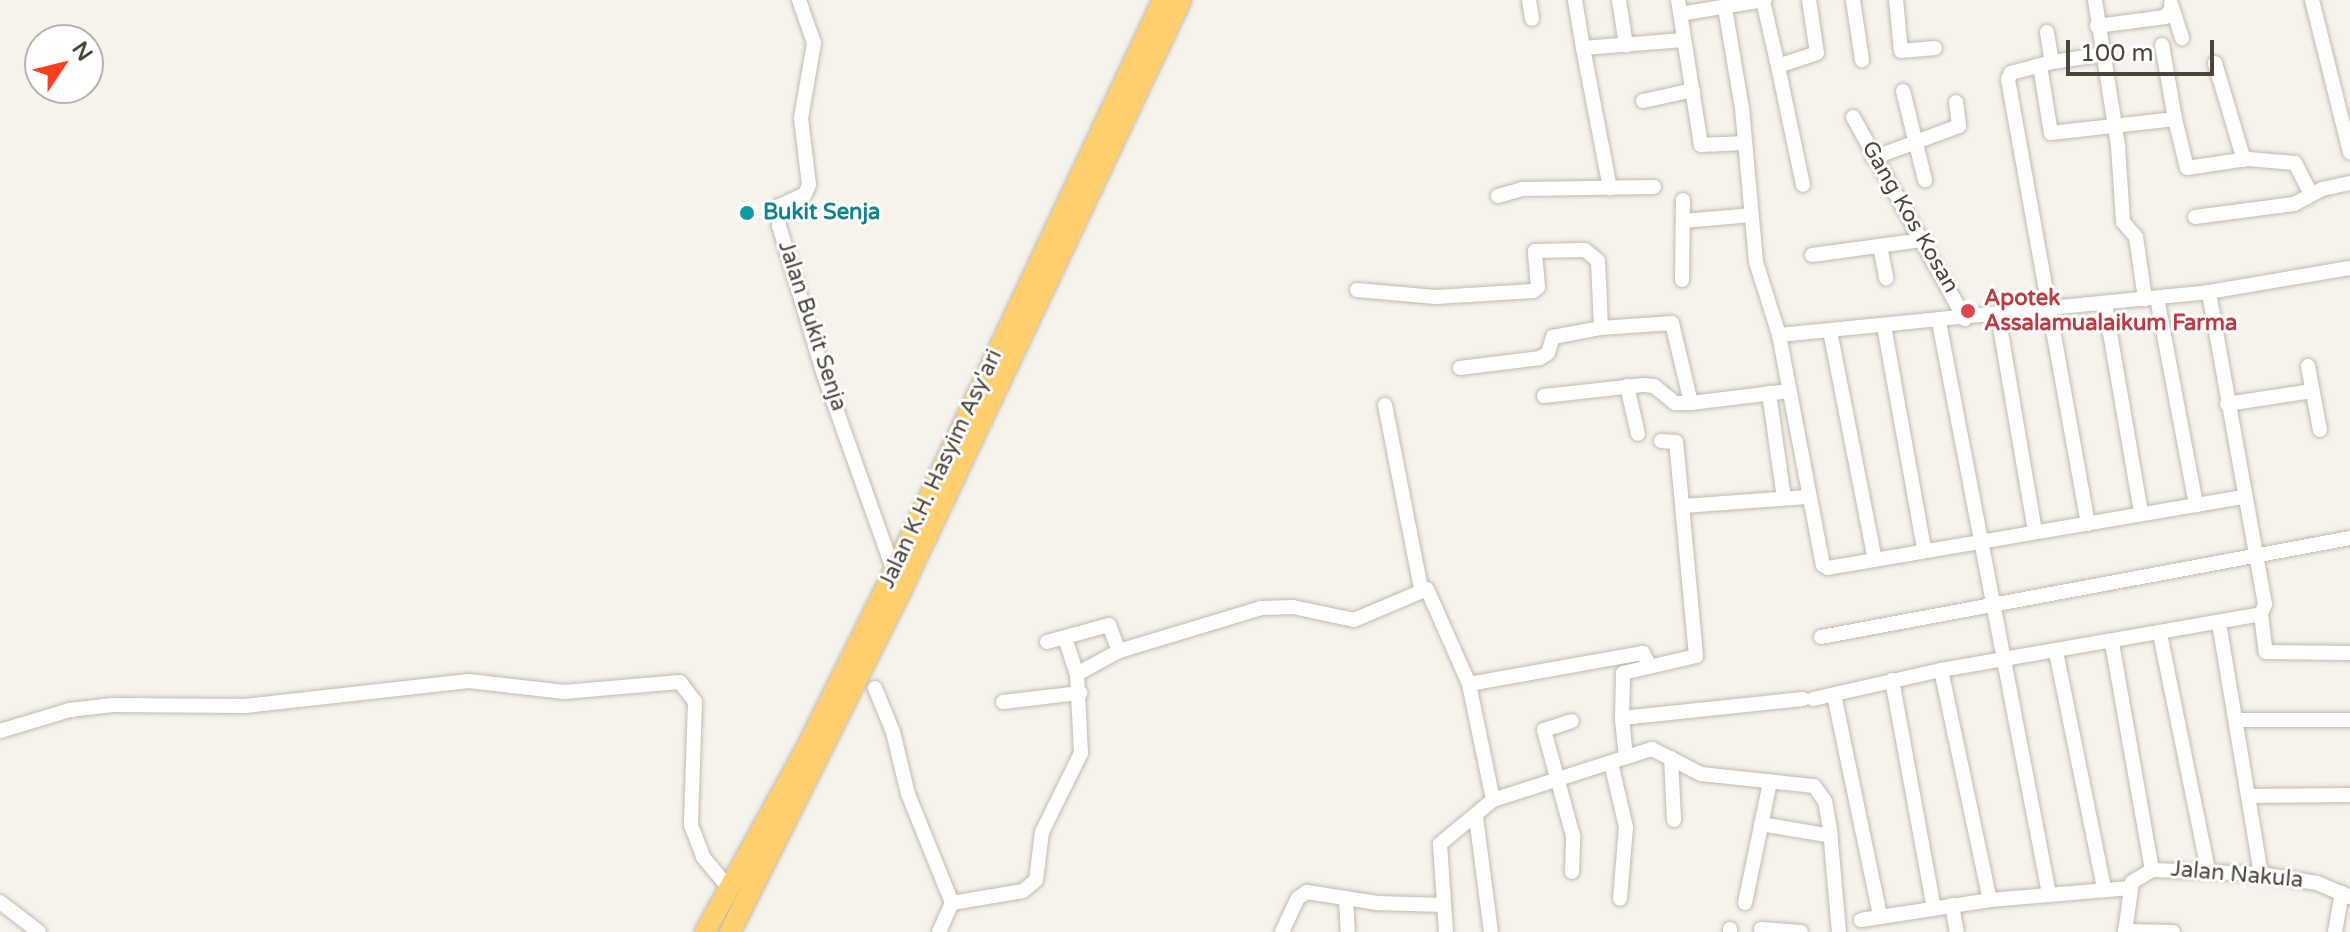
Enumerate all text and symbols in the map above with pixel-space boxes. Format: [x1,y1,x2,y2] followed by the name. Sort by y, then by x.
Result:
[24,24,104,104] north arrow
[2070,24,2218,74] scale bar
[66,37,98,66] text: N
[2080,39,2154,68] text: 100 m
[1856,136,1964,298] street label: Gang Kos Kosan
[763,200,880,226] place label: Bukit Senja
[738,204,756,222] marker: Bukit Senja
[772,238,852,414] street label: Jalan Bukit Senja
[1984,285,2237,336] place label: Apotek Assalamualaikum Farma
[1959,302,1977,320] marker: Apotek Assalamualaikum Farma
[874,345,1008,593] street label: Jalan K.H. Hasyim Asy'ari
[2170,856,2304,894] street label: Jalan Nakula

